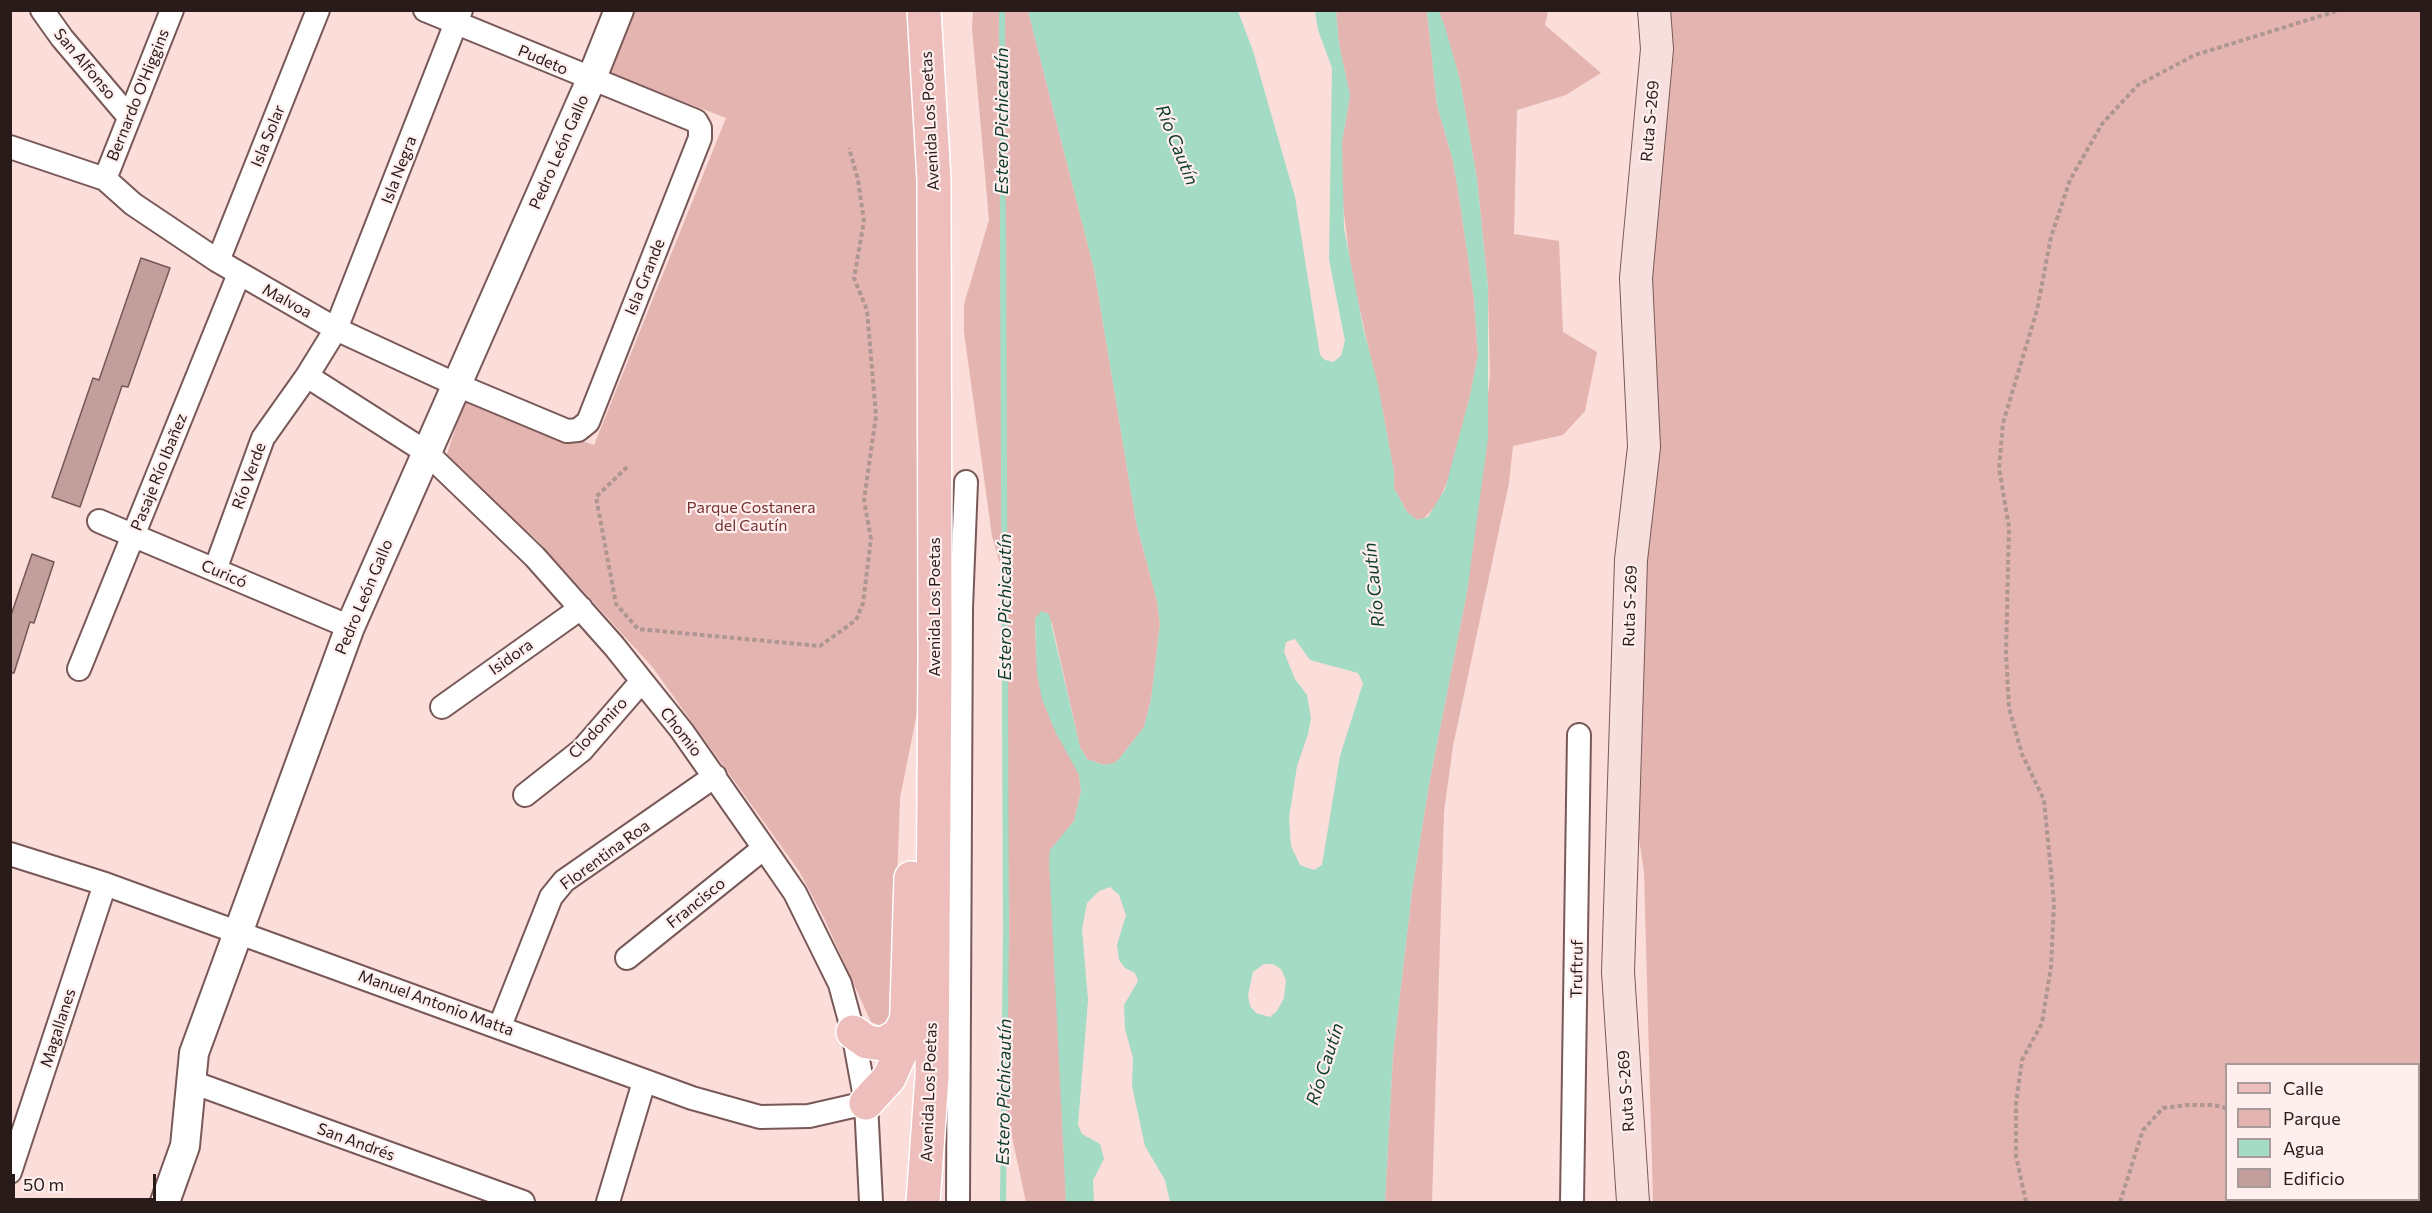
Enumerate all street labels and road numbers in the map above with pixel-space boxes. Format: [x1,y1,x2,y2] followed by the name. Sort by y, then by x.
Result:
[50,25,120,103] street label: San Alfonso
[103,26,173,164] street label: Bernardo O'Higgins
[515,41,571,79] street label: Pudeto
[917,51,943,191] street label: Avenida Los Poetas
[1637,79,1663,163] street label: Ruta S-269
[525,92,593,212] street label: Pedro León Gallo
[247,102,289,170] street label: Isla Solar
[377,133,421,207] street label: Isla Negra
[621,236,669,318] street label: Isla Grande
[259,280,315,322] street label: Malvoa
[127,410,191,534] street label: Pasaje Río Ibañez
[228,440,270,512] street label: Río Verde
[331,536,397,658] street label: Pedro León Gallo
[925,537,945,677] street label: Avenida Los Poetas
[198,556,250,592] street label: Curicó
[1619,565,1641,647] street label: Ruta S-269
[485,635,537,679] street label: Isidora
[565,693,631,763] street label: Clodomiro
[656,704,706,760] street label: Chomio
[557,816,653,894] street label: Florentina Roa
[663,874,729,932] street label: Francisco
[1567,939,1587,999] street label: Truftruf
[356,966,516,1040] street label: Manuel Antonio Matta
[36,986,80,1070] street label: Magallanes
[917,1022,941,1162] street label: Avenida Los Poetas
[1614,1050,1638,1132] street label: Ruta S-269
[315,1119,397,1165] street label: San Andrés

